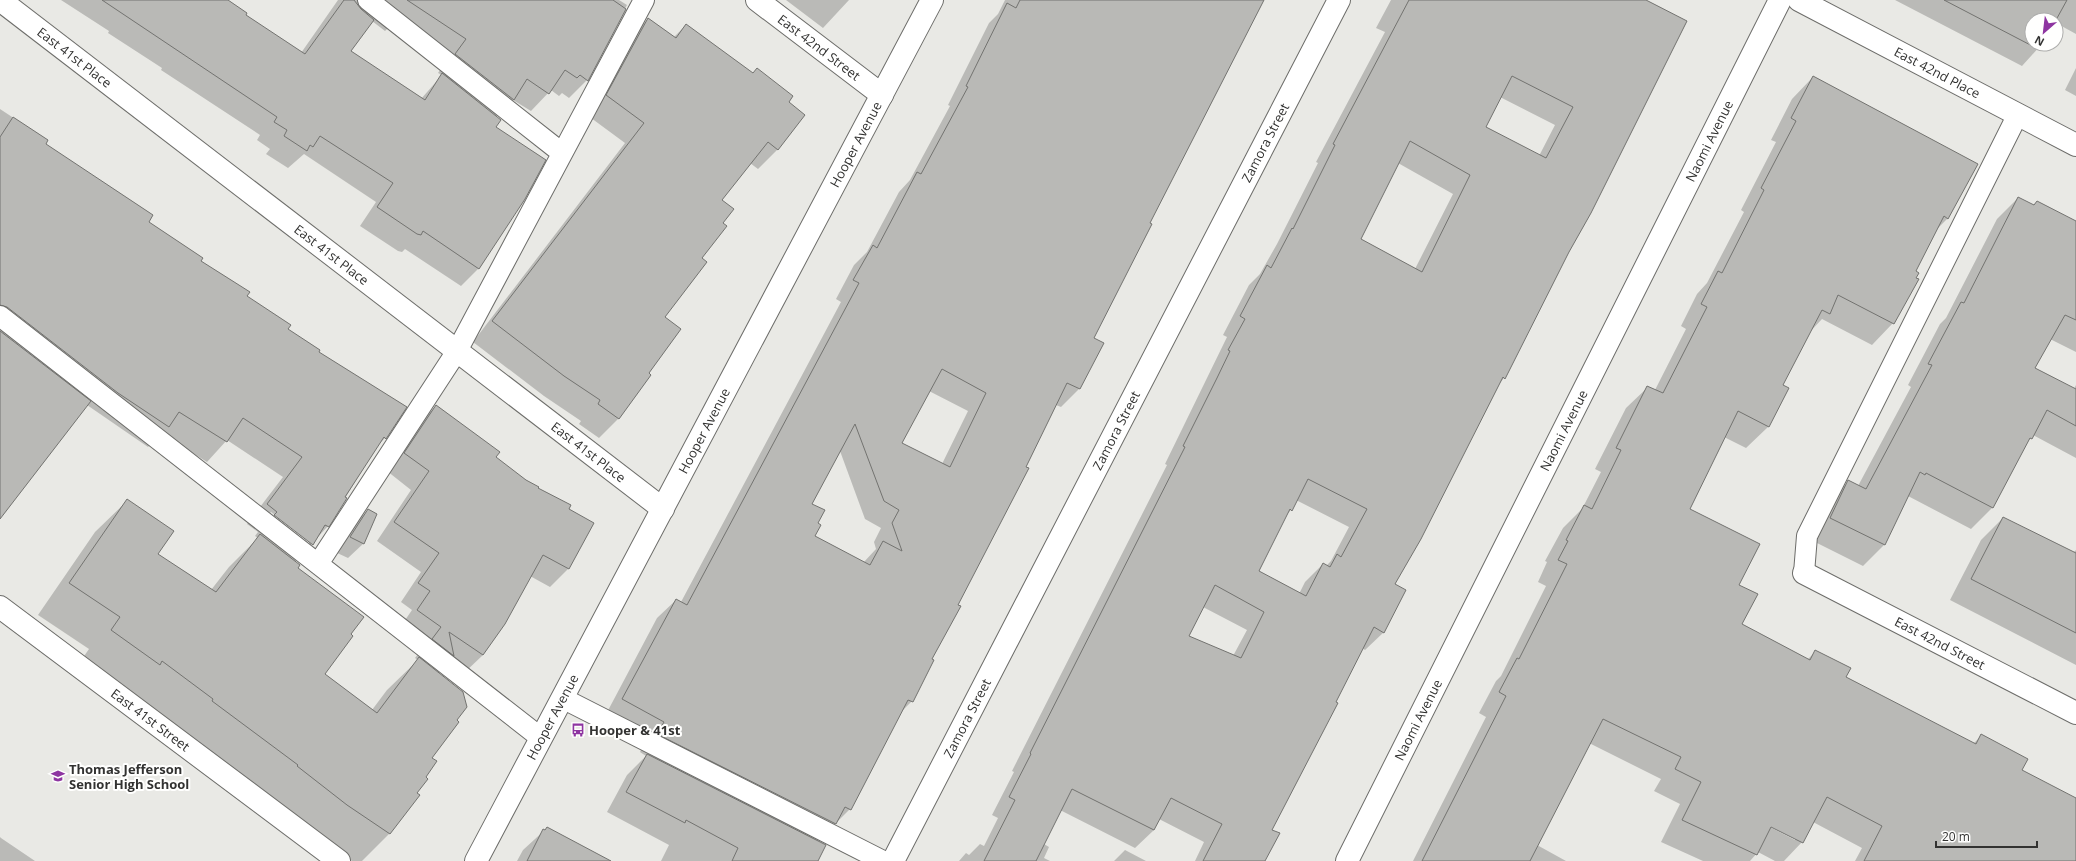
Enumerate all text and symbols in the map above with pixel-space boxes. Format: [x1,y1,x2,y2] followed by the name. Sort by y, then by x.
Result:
[774,10,864,85] street label: East 42nd Street
[2024,12,2064,52] north arrow
[33,23,116,92] street label: East 41st Place
[2032,33,2047,50] text: N
[1891,42,1983,102] street label: East 42nd Place
[1681,97,1737,185] street label: Naomi Avenue
[825,98,886,190] street label: Hooper Avenue
[1237,100,1293,185] street label: Zamora Street
[290,220,373,289] street label: East 41st Place
[674,385,734,477] street label: Hooper Avenue
[1088,387,1144,473] street label: Zamora Street
[1536,387,1592,474] street label: Naomi Avenue
[547,417,630,486] street label: East 41st Place
[1892,612,1989,674] street label: East 42nd Street
[522,671,582,763] street label: Hooper Avenue
[939,675,995,761] street label: Zamora Street
[1390,676,1446,764] street label: Naomi Avenue
[107,684,194,755] street label: East 41st Street
[589,721,681,739] place label: Hooper & 41st
[570,722,586,738] bus stop icon: Hooper & 41st
[69,760,189,793] place label: Thomas Jefferson Senior High School
[50,768,66,784] school or university icon: Thomas Jefferson Senior High School
[1936,823,2037,849] scale bar
[1942,828,1970,845] text: 20 m

